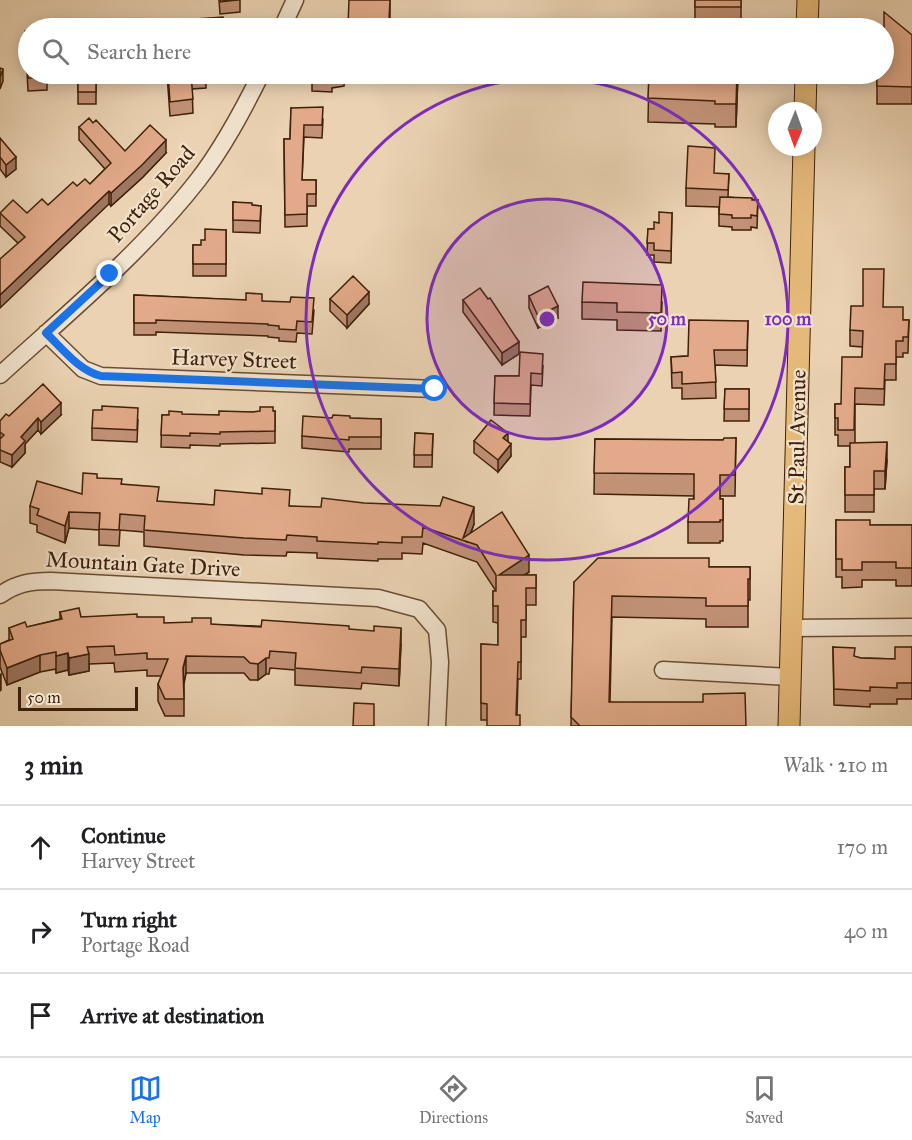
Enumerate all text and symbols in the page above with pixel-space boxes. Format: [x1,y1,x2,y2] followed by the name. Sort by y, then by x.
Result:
[18,18,894,84] search box
[39,35,72,68] icon: search
[87,38,191,65] text: Search here
[768,102,822,156] north arrow
[102,140,200,248] street label: Portage Road
[96,260,122,286] route end
[648,308,687,330] text: 50 m
[765,308,812,330] text: 100 m
[537,309,557,329] centre of rings
[171,343,298,375] street label: Harvey Street
[782,369,812,505] street label: St Paul Avenue
[421,375,447,401] route start
[45,545,241,583] street label: Mountain Gate Drive
[18,684,138,712] scale bar
[27,688,61,707] text: 50 m
[24,749,83,781] text: 3 min
[783,753,888,777] text: Walk · 210 m
[81,822,166,849] text: Continue
[24,831,57,864] icon: ahead
[837,835,888,859] text: 170 m
[81,849,195,873] text: Harvey Street
[81,906,177,933] text: Turn right
[24,915,57,948] icon: right
[844,919,888,943] text: 40 m
[81,933,190,957] text: Portage Road
[24,999,57,1032] icon: arrive
[81,1002,264,1029] text: Arrive at destination
[129,1072,162,1127] tab: Map
[419,1072,488,1127] tab: Directions
[745,1072,783,1127] tab: Saved

